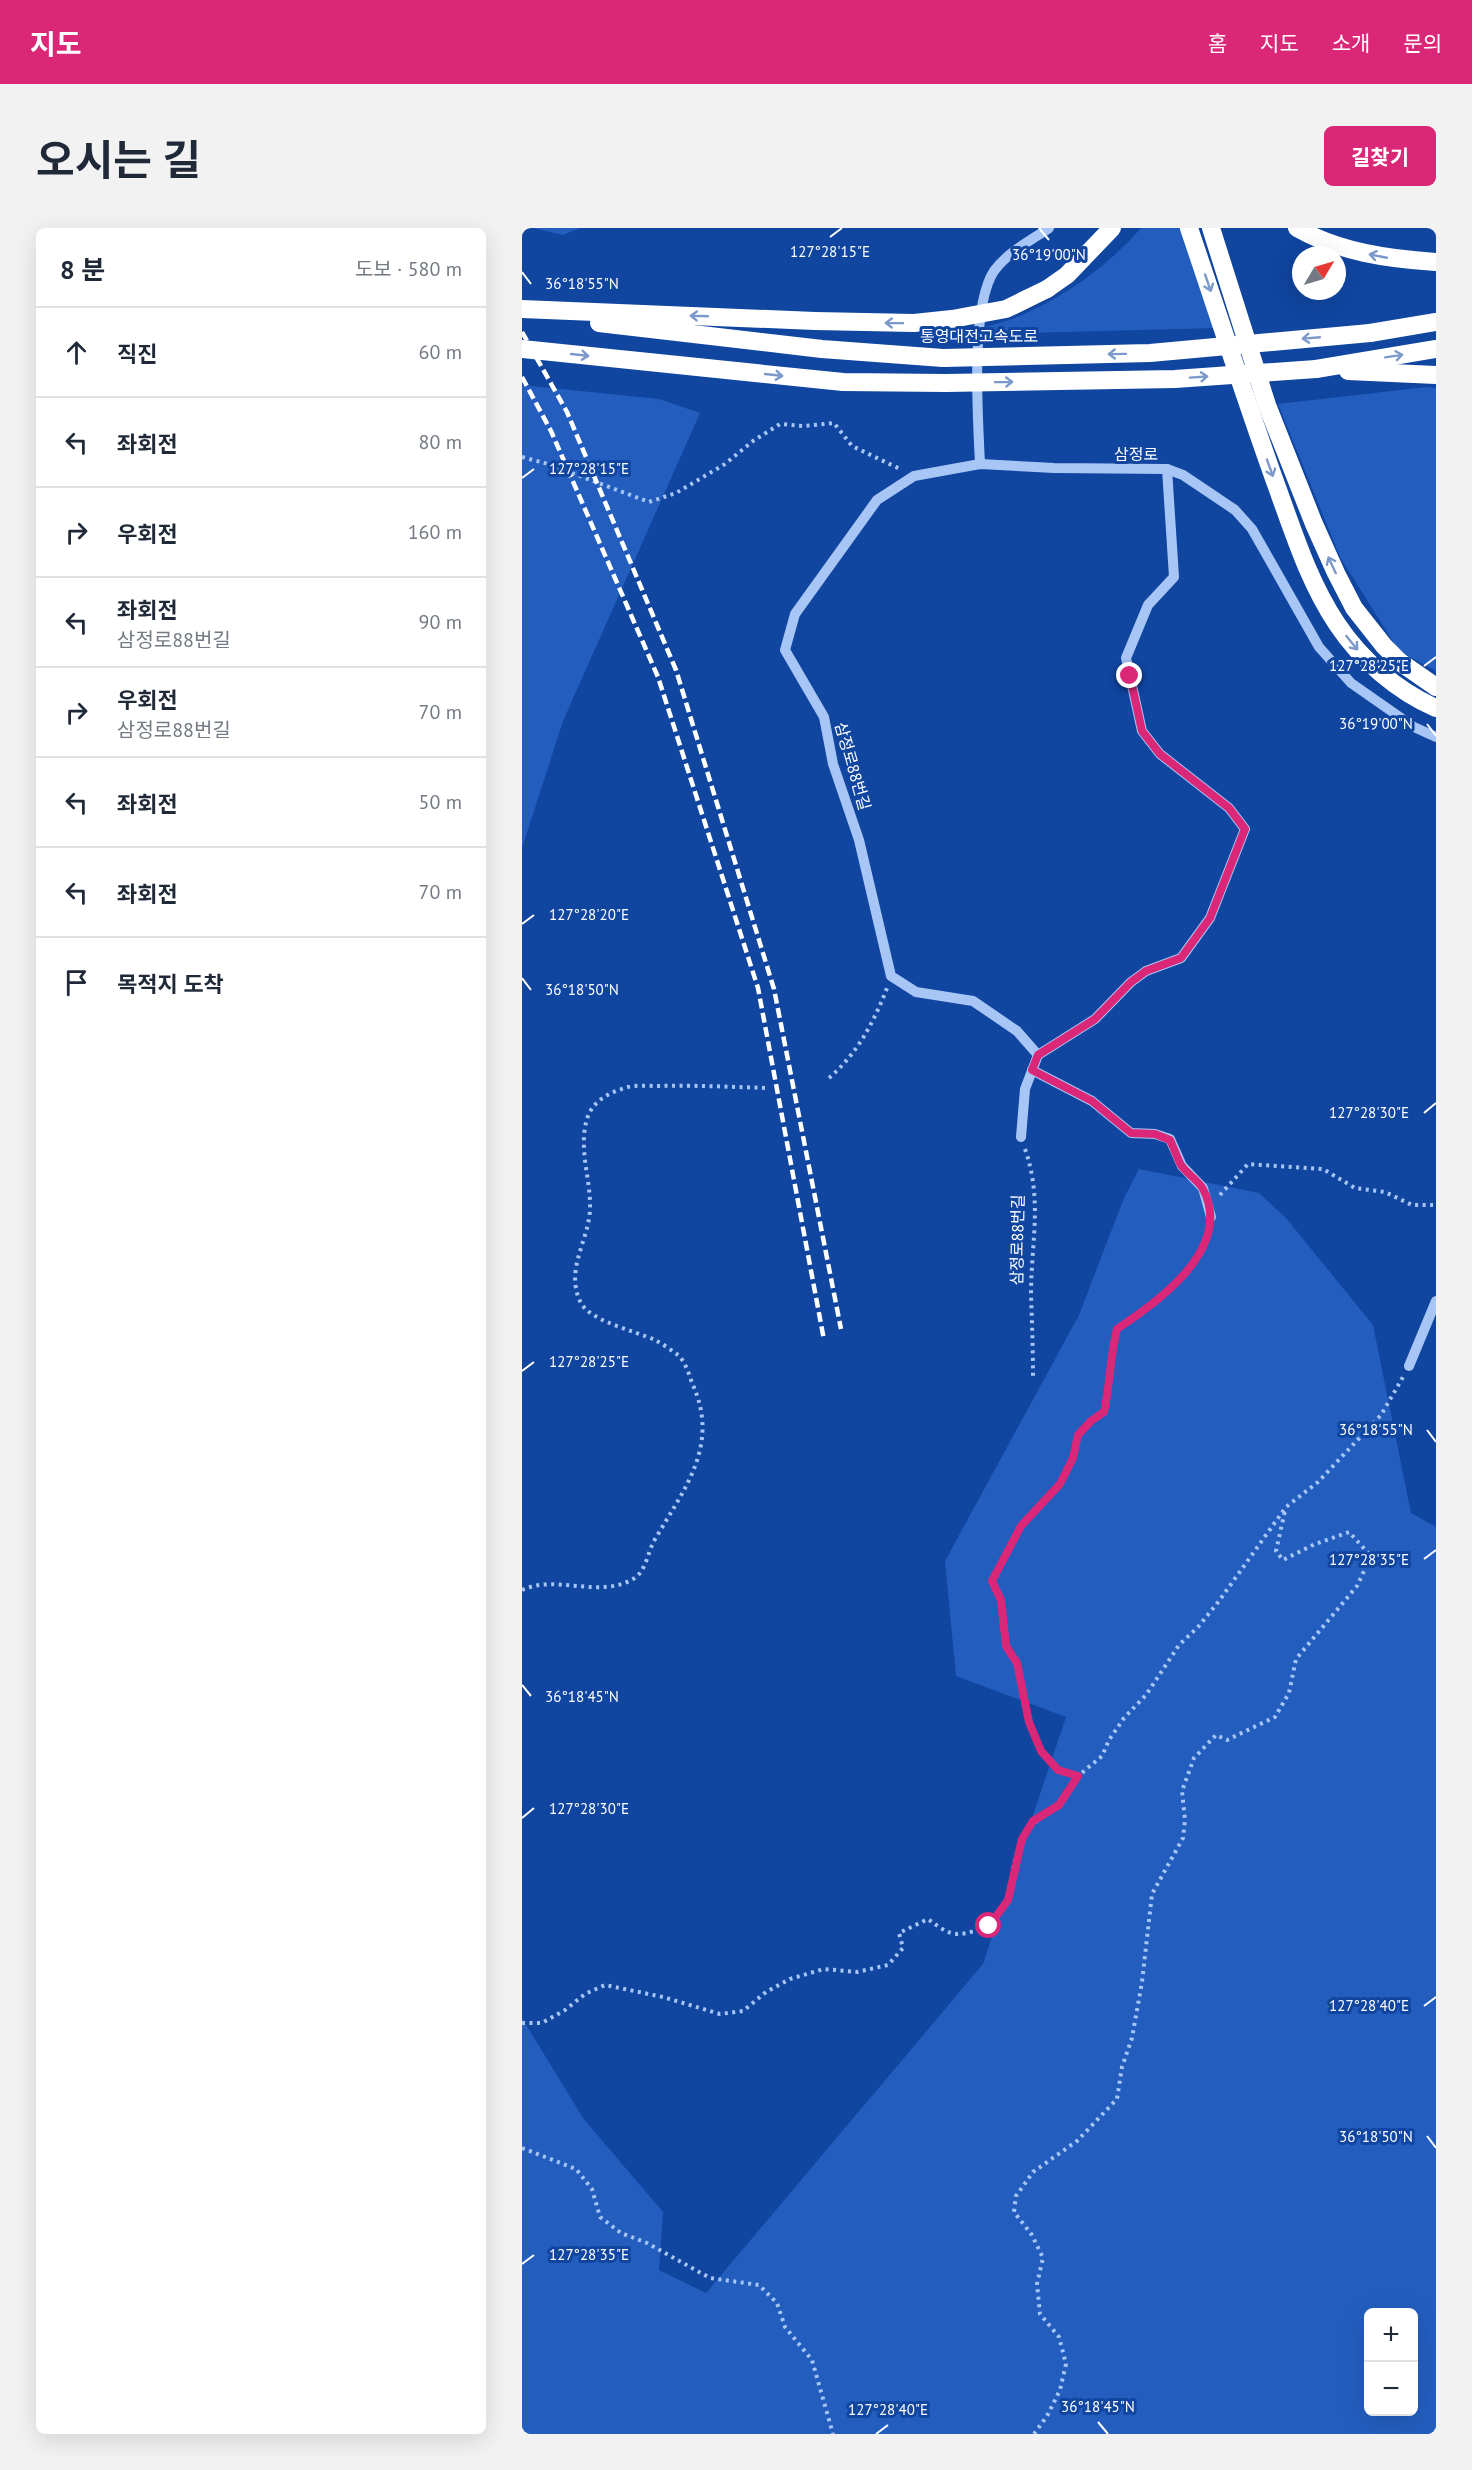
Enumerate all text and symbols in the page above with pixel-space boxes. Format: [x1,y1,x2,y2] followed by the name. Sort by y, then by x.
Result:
[30,25,82,62] text: 지도
[1208,30,1227,57] text: 홈
[1260,30,1299,57] text: 지도
[1332,30,1370,57] text: 소개
[1403,30,1442,57] text: 문의
[1324,126,1436,186] button: 길찾기
[36,132,201,187] text: 오시는 길
[790,242,870,261] text: 127°28'15"E
[1012,245,1086,264] text: 36°19'00"N
[1292,246,1346,300] north arrow
[1369,249,1388,261] one-way arrow
[60,253,105,286] text: 8 분
[355,256,462,282] text: 도보 · 580 m
[1203,273,1214,292] one-way arrow
[545,274,619,293] text: 36°18'55"N
[690,311,710,322] one-way arrow
[885,317,905,328] one-way arrow
[920,326,1038,346] street label: 통영대전고속도로
[1302,333,1322,344] one-way arrow
[60,336,93,369] icon: ahead
[419,339,462,365] text: 60 m
[117,340,157,368] text: 직진
[1108,348,1128,360] one-way arrow
[570,350,590,361] one-way arrow
[1384,350,1404,361] one-way arrow
[764,370,784,381] one-way arrow
[1189,371,1209,382] one-way arrow
[994,376,1014,388] one-way arrow
[60,426,93,459] icon: left
[419,429,462,455] text: 80 m
[117,430,178,458] text: 좌회전
[1114,444,1158,464] street label: 삼정로
[1266,458,1277,477] one-way arrow
[549,459,629,478] text: 127°28'15"E
[60,516,93,549] icon: right
[408,519,462,545] text: 160 m
[117,520,178,548] text: 우회전
[1326,556,1338,574] one-way arrow
[117,596,178,624] text: 좌회전
[60,606,93,639] icon: left
[419,609,462,635] text: 90 m
[117,627,231,653] text: 삼정로88번길
[1346,635,1359,651] one-way arrow
[1329,656,1409,675] text: 127°28'25"E
[1116,662,1142,688] route end
[117,686,178,714] text: 우회전
[60,696,93,729] icon: right
[419,699,462,725] text: 70 m
[1339,714,1413,733] text: 36°19'00"N
[117,717,231,743] text: 삼정로88번길
[831,719,875,813] street label: 삼정로88번길
[60,786,93,819] icon: left
[419,789,462,815] text: 50 m
[117,790,178,818] text: 좌회전
[60,876,93,909] icon: left
[419,879,462,905] text: 70 m
[117,880,178,908] text: 좌회전
[549,905,629,924] text: 127°28'20"E
[60,966,93,999] icon: arrive
[117,970,224,998] text: 목적지 도착
[545,980,619,999] text: 36°18'50"N
[1329,1103,1409,1122] text: 127°28'30"E
[1006,1194,1028,1286] street label: 삼정로88번길
[549,1352,629,1371] text: 127°28'25"E
[1339,1420,1413,1439] text: 36°18'55"N
[1329,1550,1409,1569] text: 127°28'35"E
[545,1687,619,1706] text: 36°18'45"N
[549,1799,629,1818] text: 127°28'30"E
[975,1912,1001,1938] route start
[1329,1996,1409,2015] text: 127°28'40"E
[1339,2127,1413,2146] text: 36°18'50"N
[549,2245,629,2264] text: 127°28'35"E
[1364,2308,1418,2416] map controls
[1364,2308,1418,2362] button: +
[1364,2362,1418,2416] button: −
[1061,2397,1135,2416] text: 36°18'45"N
[848,2400,928,2419] text: 127°28'40"E

